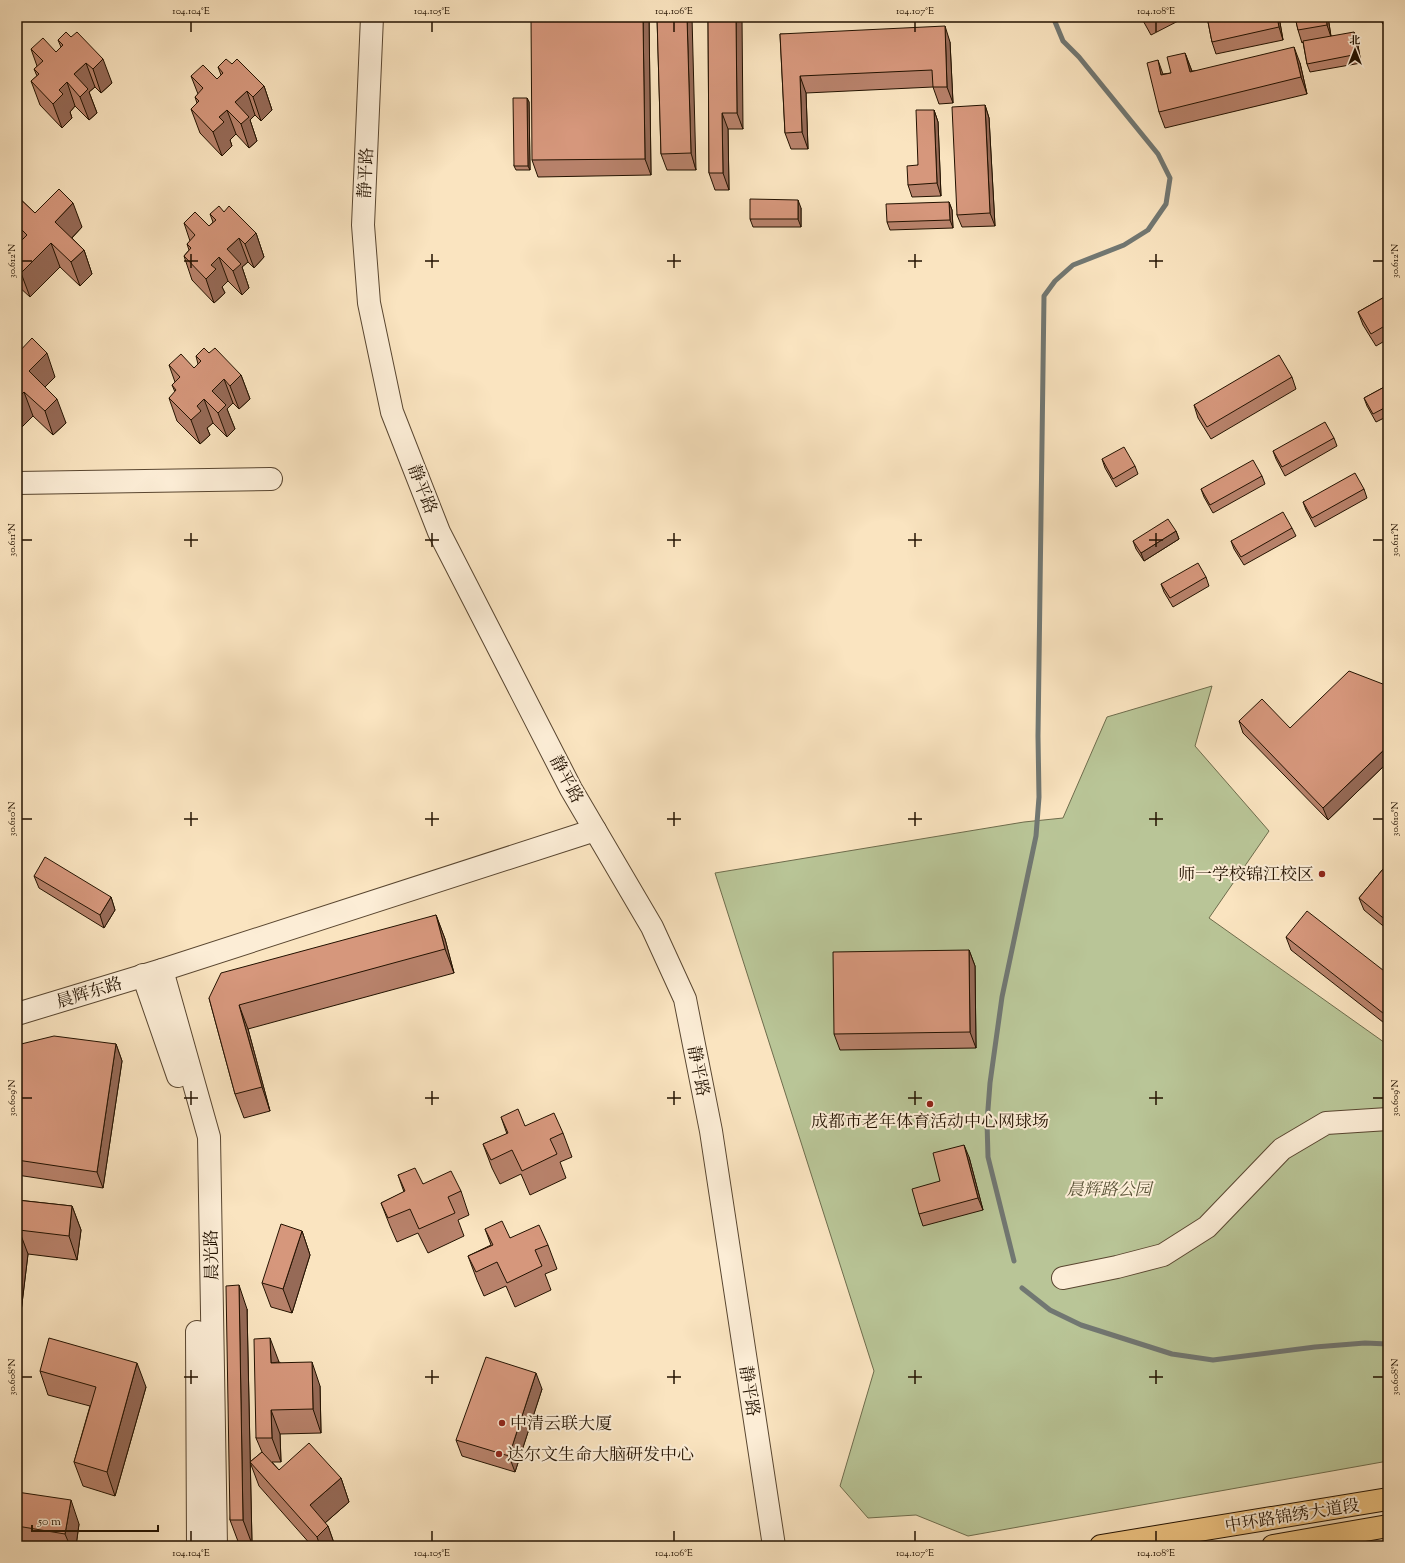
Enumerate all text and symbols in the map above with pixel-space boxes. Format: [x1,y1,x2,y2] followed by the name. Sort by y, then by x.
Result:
[172,4,210,19] text: 104.104°E
[414,4,450,19] text: 104.105°E
[655,4,693,19] text: 104.106°E
[896,4,934,19] text: 104.107°E
[1137,4,1175,19] text: 104.108°E
[1335,30,1375,70] north arrow
[1350,33,1361,49] text: 北
[354,147,380,199] street label: 静平路
[5,244,20,278] text: 30.612°N
[1388,244,1403,278] text: 30.612°N
[401,462,441,518] street label: 静平路
[5,523,20,557] text: 30.611°N
[1388,523,1403,557] text: 30.611°N
[543,752,588,808] street label: 静平路
[5,801,20,837] text: 30.610°N
[1388,801,1403,837] text: 30.610°N
[1178,864,1314,888] place label: 师一学校锦江校区
[1317,869,1327,879] marker: 师一学校锦江校区
[54,972,126,1015] street label: 晨辉东路
[680,1044,714,1099] street label: 静平路
[5,1080,20,1116] text: 30.609°N
[1388,1080,1403,1116] text: 30.609°N
[925,1099,935,1109] marker: 成都市老年体育活动中心网球场
[811,1111,1049,1135] place label: 成都市老年体育活动中心网球场
[1067,1179,1154,1203] park label: 晨辉路公园
[201,1229,225,1281] street label: 晨光路
[5,1358,20,1396] text: 30.608°N
[1388,1358,1403,1396] text: 30.608°N
[732,1364,764,1418] street label: 静平路
[510,1413,612,1437] place label: 中清云联大厦
[497,1418,507,1428] marker: 中清云联大厦
[507,1444,694,1468] place label: 达尔文生命大脑研发中心
[494,1449,504,1459] marker: 达尔文生命大脑研发中心
[1223,1494,1361,1539] street label: 中环路锦绣大道段
[32,1507,158,1533] scale bar
[37,1513,61,1531] text: 50 m
[172,1546,210,1561] text: 104.104°E
[414,1546,450,1561] text: 104.105°E
[655,1546,693,1561] text: 104.106°E
[896,1546,934,1561] text: 104.107°E
[1137,1546,1175,1561] text: 104.108°E

